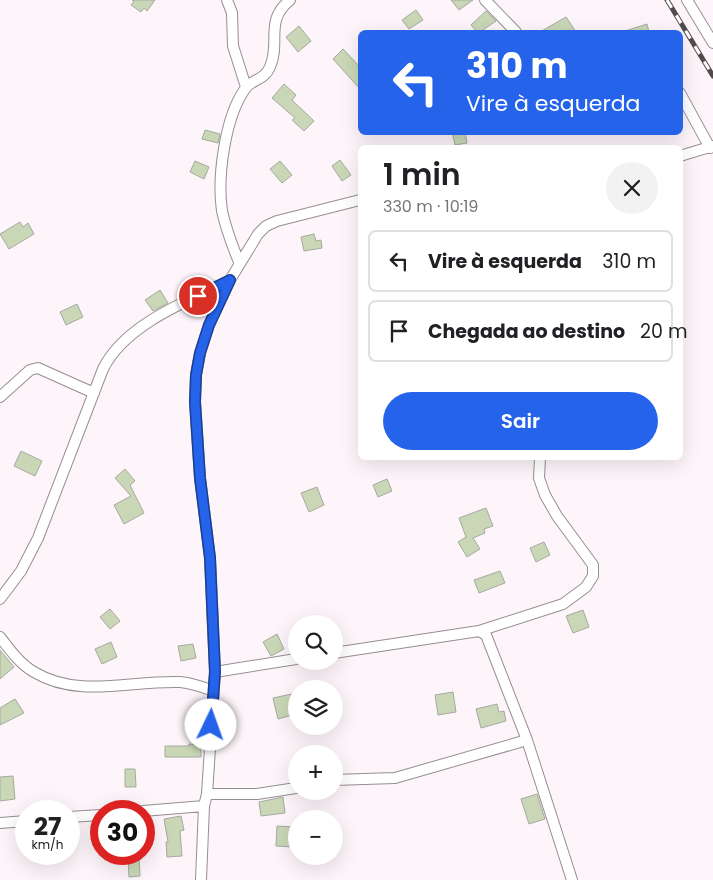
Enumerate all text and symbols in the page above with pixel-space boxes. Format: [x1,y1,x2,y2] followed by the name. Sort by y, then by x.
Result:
[466,41,568,90] text: 310 m
[383,50,448,115] icon: left
[466,88,640,119] text: Vire à esquerda
[383,153,461,196] text: 1 min
[606,162,658,214] button: close
[383,195,478,218] text: 330 m · 10:19
[385,247,413,275] icon: left
[428,248,582,275] text: Vire à esquerda
[602,248,656,275] text: 310 m
[177,275,219,317] pin
[184,282,212,310] icon: arrive
[385,317,413,345] icon: arrive
[428,318,625,345] text: Chegada ao destino
[640,318,688,345] text: 20 m
[383,392,658,450] button: Sair
[288,615,343,865] map controls
[288,615,343,670] button: search
[288,680,343,735] button: layers
[184,698,236,750] position arrow
[288,745,343,800] button: +
[90,800,155,865] speed limit sign: 30
[34,809,61,844] text: 27
[288,810,343,865] button: −
[32,836,63,853] text: km/h

